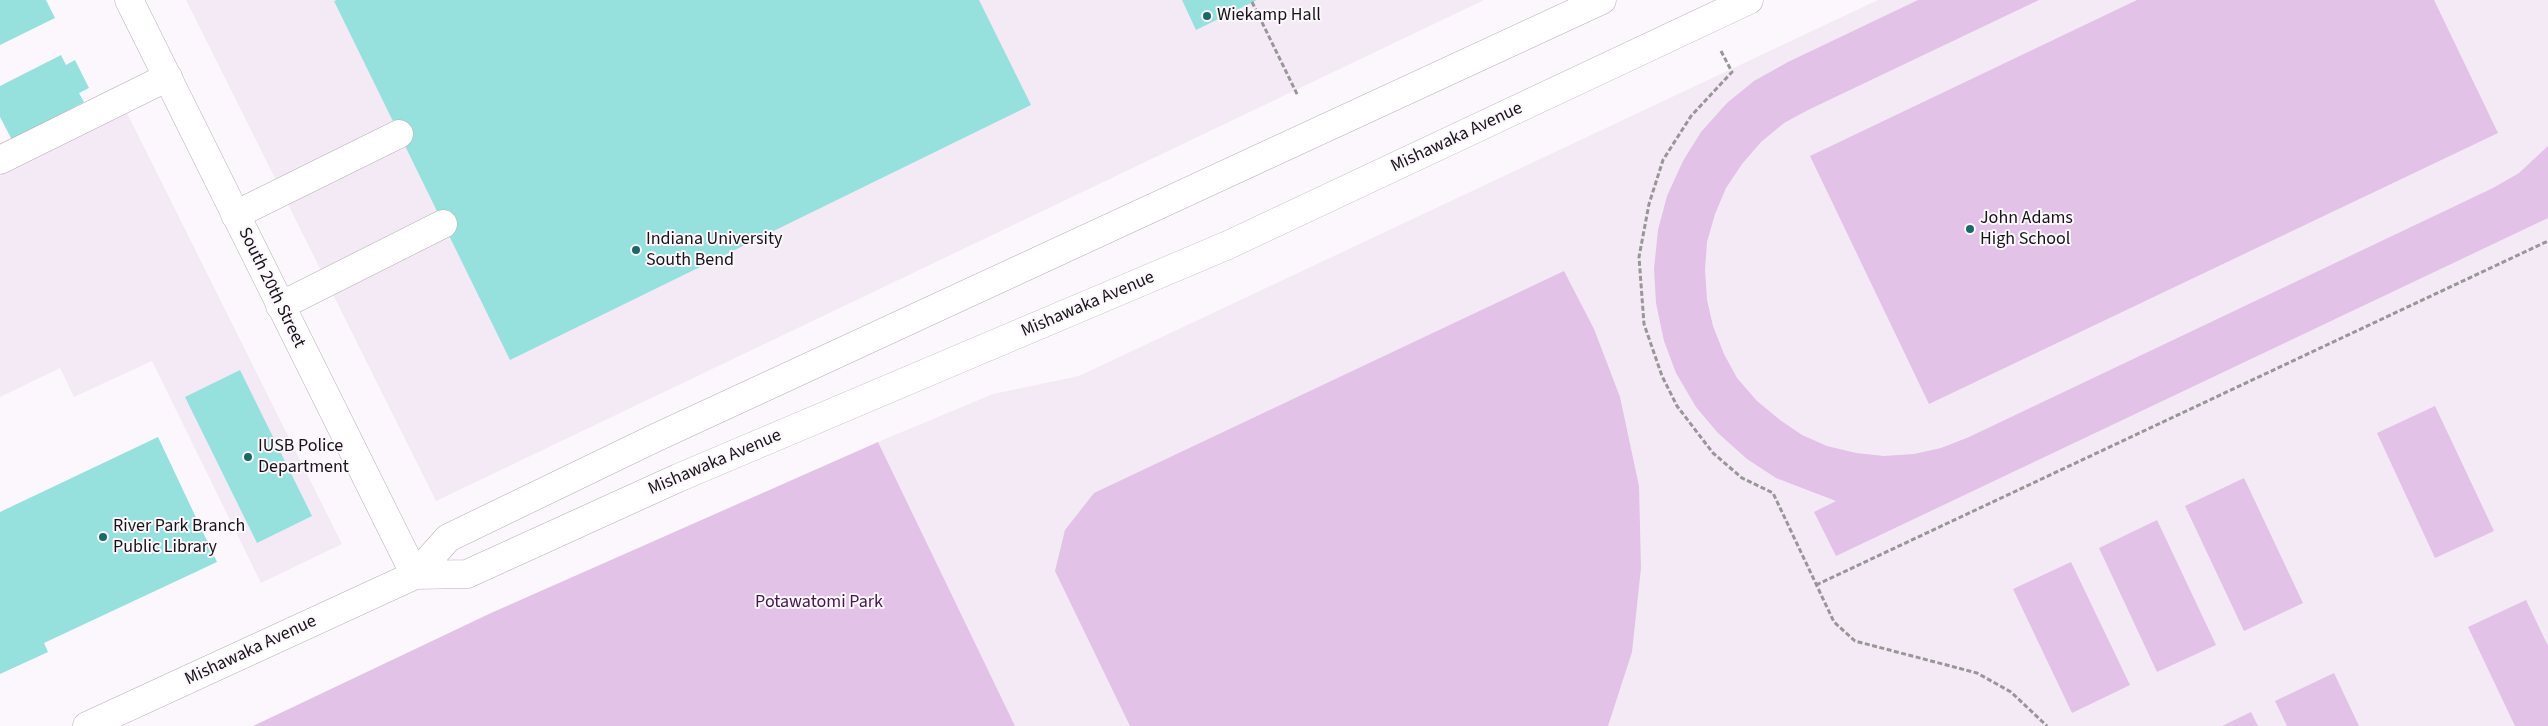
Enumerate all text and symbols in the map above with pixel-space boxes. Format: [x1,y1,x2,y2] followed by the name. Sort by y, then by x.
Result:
[1217,5,1321,27] place label: Wiekamp Hall
[1201,10,1213,22] marker: Wiekamp Hall
[1388,98,1526,178] street label: Mishawaka Avenue
[1980,208,2073,250] place label: John Adams High School
[1964,223,1976,235] marker: John Adams High School
[233,224,309,352] street label: South 20th Street
[646,229,782,272] place label: Indiana University South Bend
[630,244,642,256] marker: Indiana University South Bend
[1018,267,1158,343] street label: Mishawaka Avenue
[645,425,785,501] street label: Mishawaka Avenue
[258,436,349,478] place label: IUSB Police Department
[242,451,254,463] marker: IUSB Police Department
[113,516,245,558] place label: River Park Branch Public Library
[97,531,109,543] marker: River Park Branch Public Library
[755,592,883,614] park label: Potawatomi Park
[182,611,320,691] street label: Mishawaka Avenue

